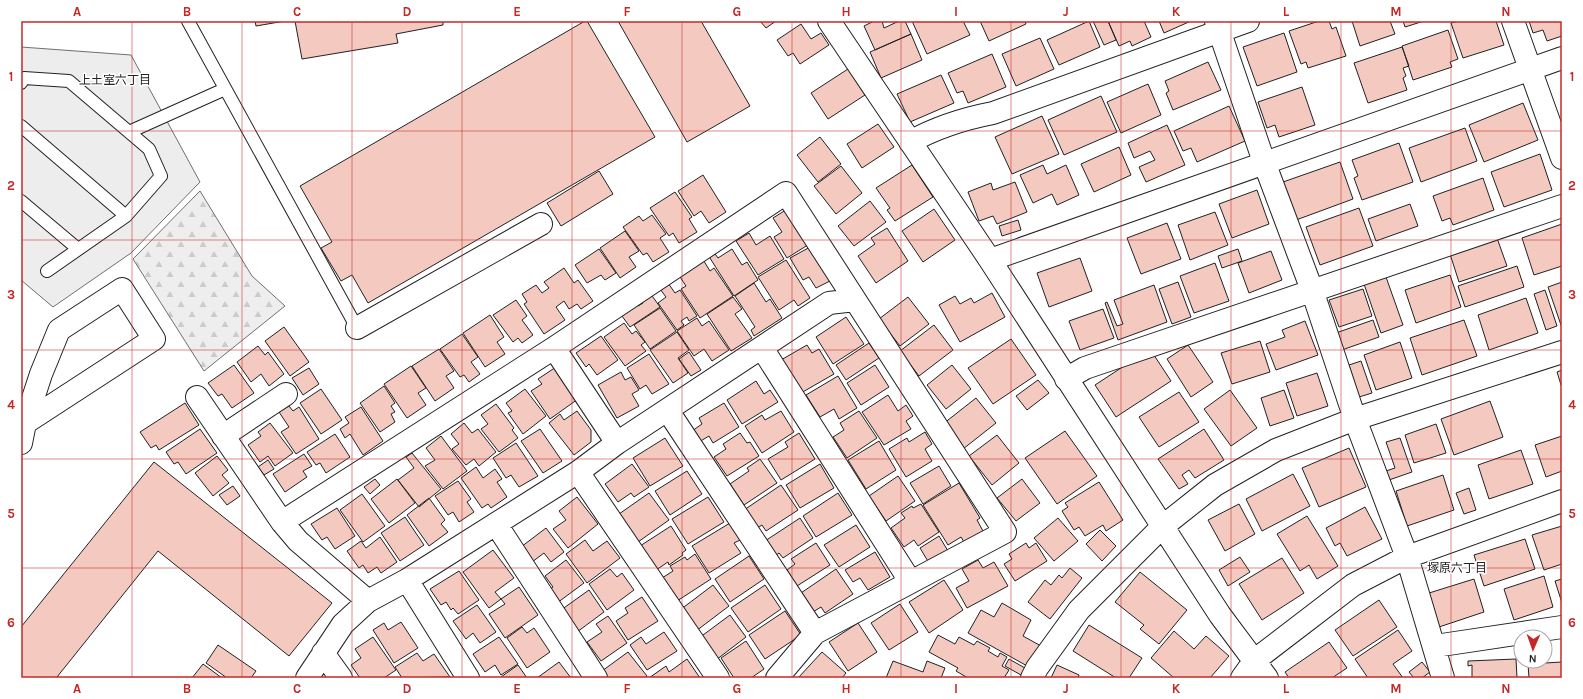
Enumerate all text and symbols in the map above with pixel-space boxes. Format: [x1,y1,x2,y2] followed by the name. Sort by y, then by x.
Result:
[73,4,81,19] text: A
[183,4,191,19] text: B
[293,4,301,19] text: C
[403,4,412,19] text: D
[513,4,521,19] text: E
[623,4,631,19] text: F
[733,4,741,19] text: G
[841,4,851,19] text: H
[954,4,958,19] text: I
[1063,4,1069,19] text: J
[1172,4,1181,19] text: K
[1283,4,1290,19] text: L
[1390,4,1402,19] text: M
[1501,4,1511,19] text: N
[9,69,13,84] text: 1
[1570,69,1574,84] text: 1
[79,73,151,87] district label: 上土室六丁目
[7,178,15,193] text: 2
[1568,178,1576,193] text: 2
[7,287,15,302] text: 3
[1568,287,1576,302] text: 3
[7,397,15,412] text: 4
[1568,397,1576,412] text: 4
[7,506,15,521] text: 5
[1568,506,1576,521] text: 5
[1427,561,1487,575] district label: 塚原六丁目
[7,615,15,630] text: 6
[1568,615,1576,630] text: 6
[1513,629,1553,669] north arrow
[1528,652,1537,665] text: N
[73,681,81,696] text: A
[183,681,191,696] text: B
[293,681,301,696] text: C
[403,681,412,696] text: D
[513,681,521,696] text: E
[623,681,631,696] text: F
[733,681,741,696] text: G
[841,681,851,696] text: H
[954,681,958,696] text: I
[1063,681,1069,696] text: J
[1172,681,1181,696] text: K
[1283,681,1290,696] text: L
[1390,681,1402,696] text: M
[1501,681,1511,696] text: N

